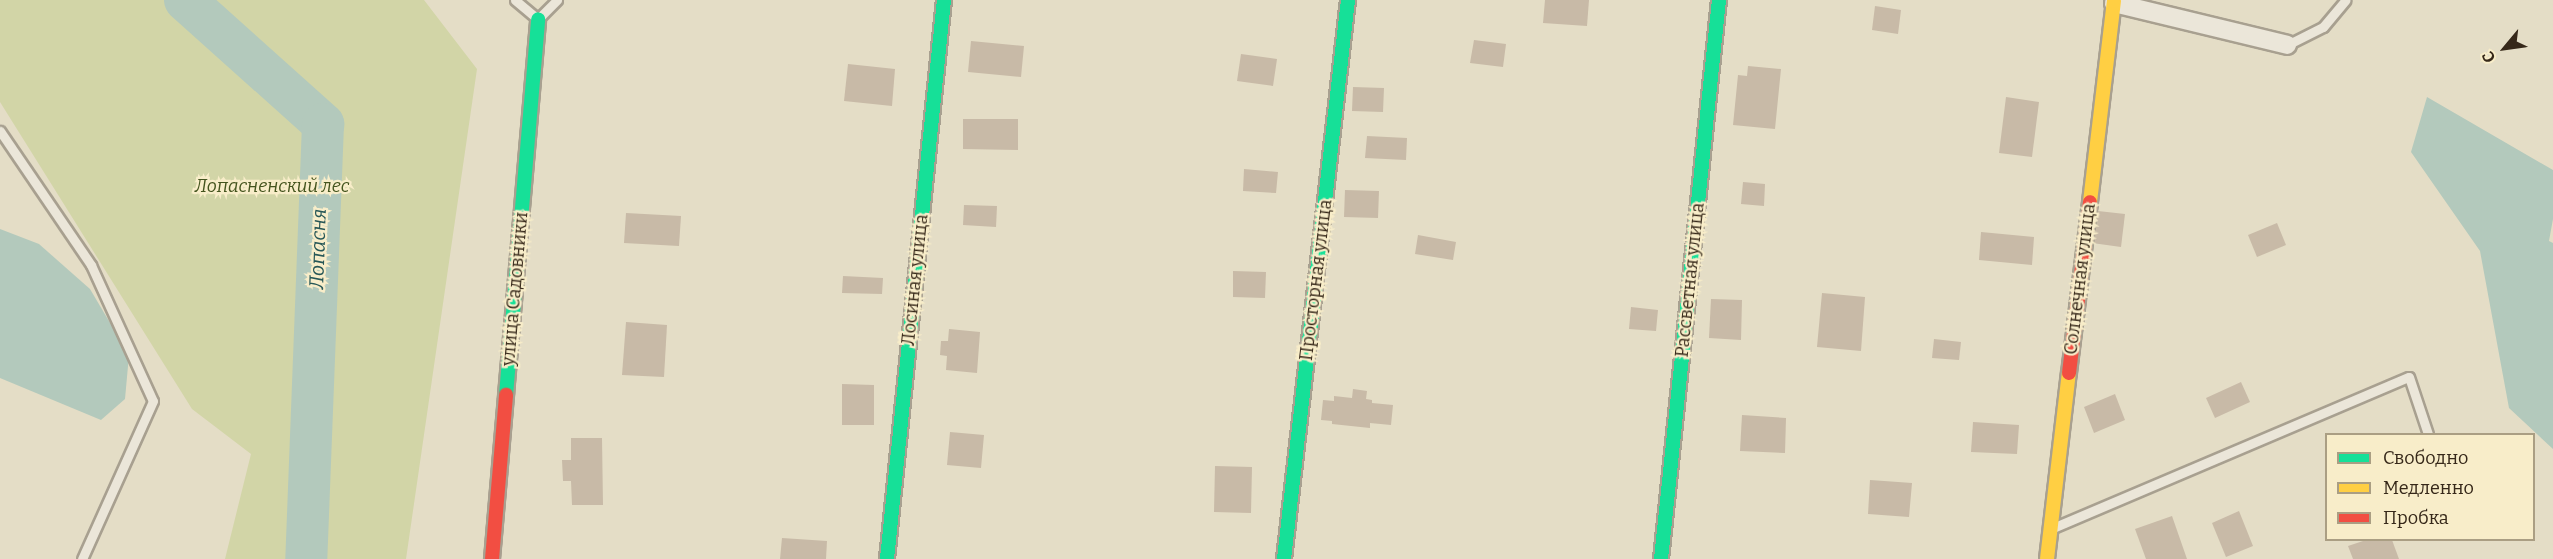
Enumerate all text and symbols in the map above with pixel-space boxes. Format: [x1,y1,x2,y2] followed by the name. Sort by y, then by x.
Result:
[2475,18,2535,78] north arrow
[2478,48,2500,66] text: С
[195,175,349,197] park label: Лопасненский лес
[1295,198,1337,362] street label: Просторная улица
[1671,202,1709,358] street label: Рассветная улица
[2060,202,2100,356] street label: Солнечная улица
[305,208,331,290] water label: Лопасня
[497,211,533,367] street label: улица Садовники
[897,213,933,347] street label: Лосиная улица
[2325,433,2535,541] legend
[2383,447,2468,469] text: Свободно
[2383,477,2474,499] text: Медленно
[2383,507,2449,529] text: Пробка

